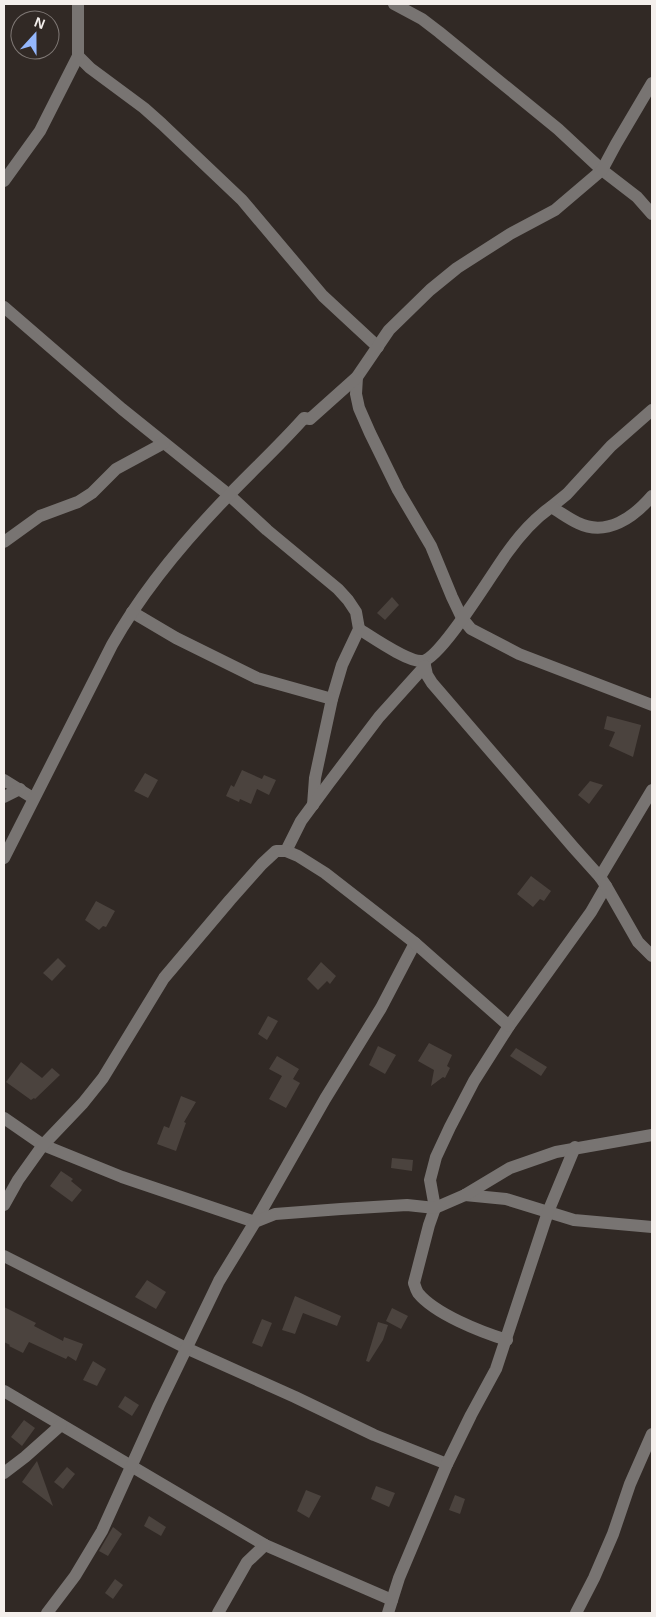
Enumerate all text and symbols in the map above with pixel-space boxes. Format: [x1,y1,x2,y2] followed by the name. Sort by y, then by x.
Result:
[10,10,60,60] north arrow
[32,14,47,32] text: N

